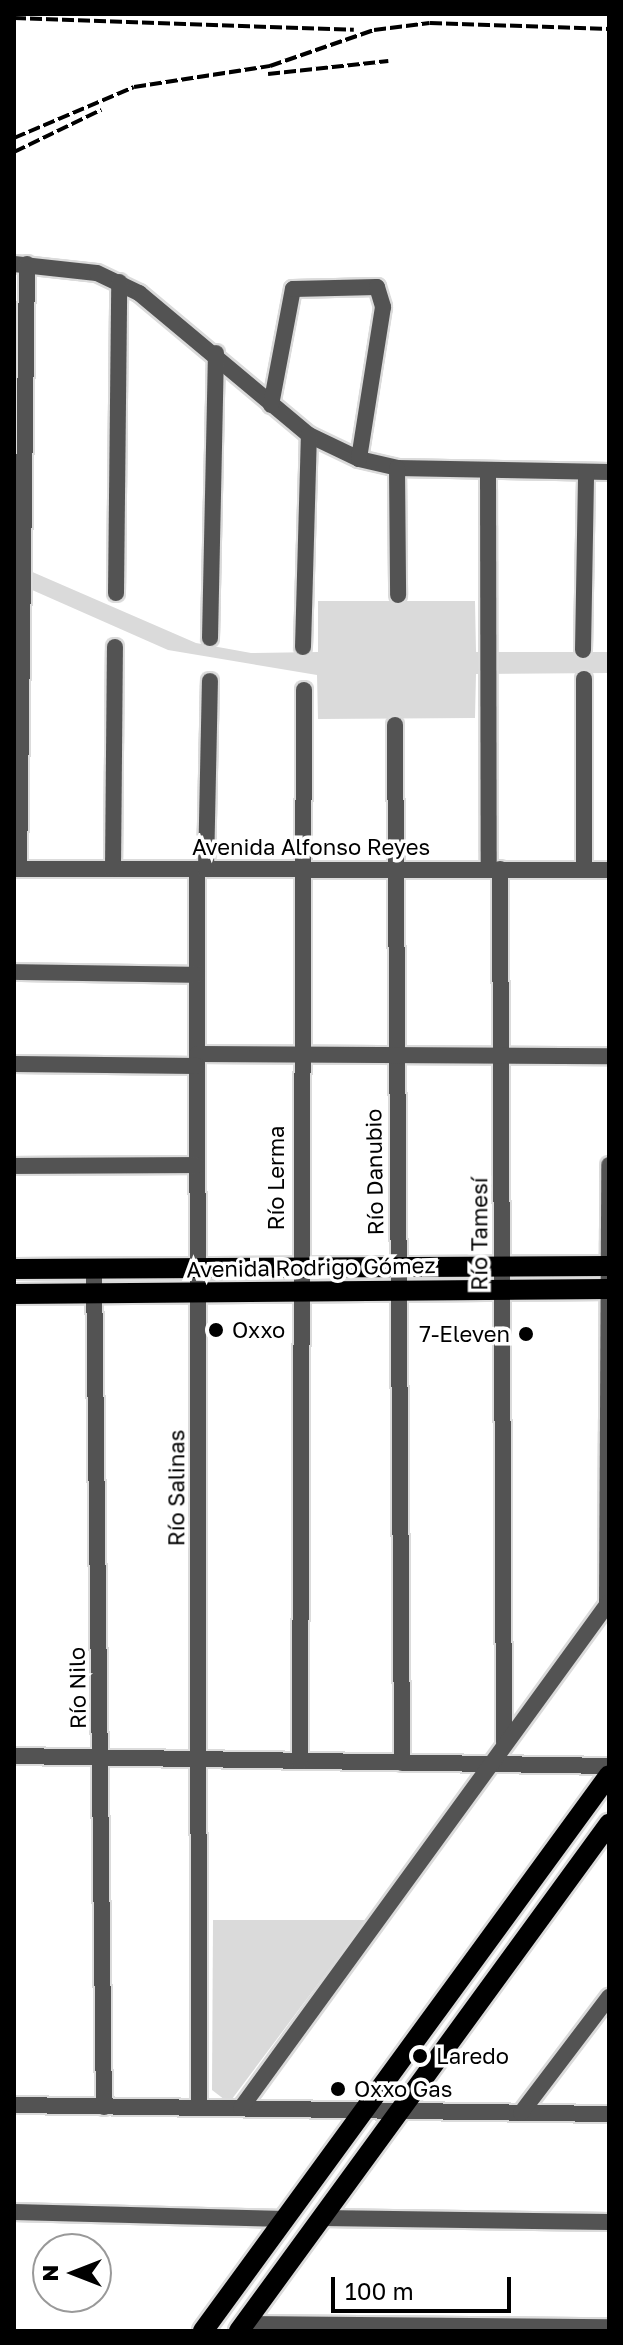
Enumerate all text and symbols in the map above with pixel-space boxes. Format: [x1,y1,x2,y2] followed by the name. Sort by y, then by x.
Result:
[192,834,430,860] street label: Avenida Alfonso Reyes
[360,1108,388,1236] street label: Río Danubio
[263,1125,289,1231] street label: Río Lerma
[466,1177,492,1291] street label: Río Tamesí
[186,1252,436,1282] street label: Avenida Rodrigo Gómez
[232,1317,285,1343] place label: Oxxo
[207,1321,225,1339] marker: Oxxo
[419,1321,510,1347] place label: 7-Eleven
[517,1325,535,1343] marker: 7-Eleven
[163,1430,189,1546] street label: Río Salinas
[63,1647,91,1729] street label: Río Nilo
[436,2043,509,2069] place label: Laredo
[411,2047,429,2065] marker: Laredo
[354,2076,452,2102] place label: Oxxo Gas
[329,2080,347,2098] marker: Oxxo Gas
[32,2233,112,2313] north arrow
[335,2261,515,2311] scale bar
[36,2265,63,2281] text: N
[345,2276,414,2305] text: 100 m

